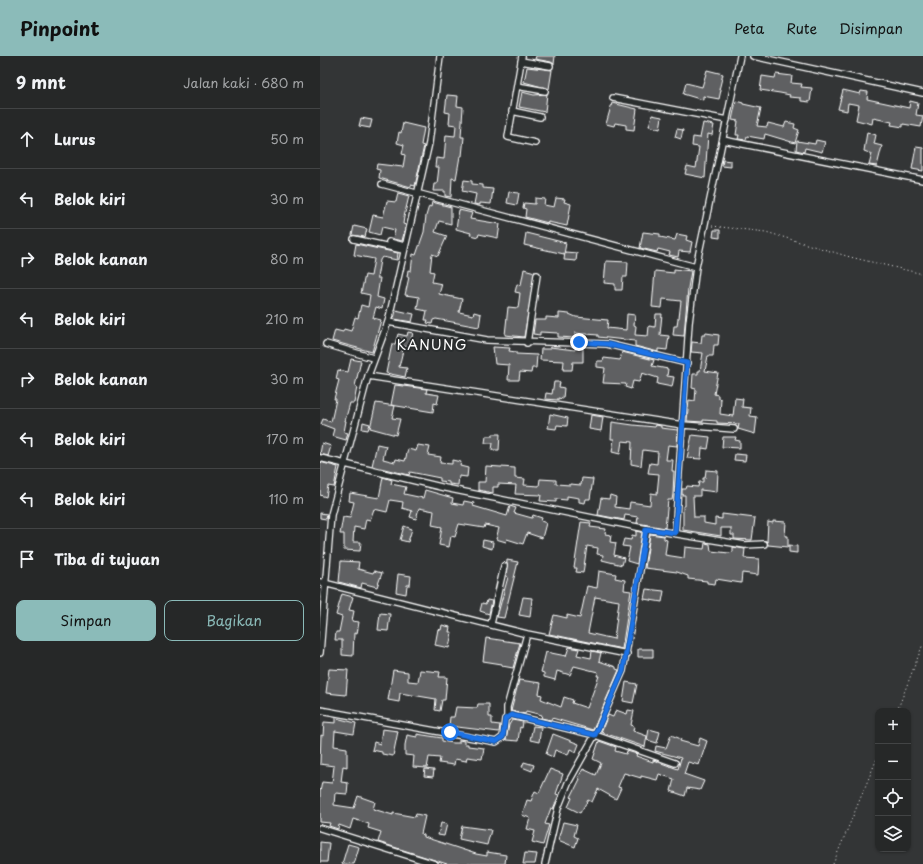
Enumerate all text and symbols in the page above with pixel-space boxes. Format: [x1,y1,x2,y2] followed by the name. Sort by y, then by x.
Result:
[20,14,100,42] text: Pinpoint
[734,18,764,39] text: Peta
[786,18,817,39] text: Rute
[839,18,903,39] text: Disimpan
[16,69,66,95] text: 9 mnt
[183,73,304,92] text: Jalan kaki · 680 m
[54,127,95,150] text: Lurus
[16,128,38,150] icon: ahead
[270,129,304,148] text: 50 m
[54,187,125,210] text: Belok kiri
[16,188,38,210] icon: left
[270,189,304,208] text: 30 m
[54,247,148,270] text: Belok kanan
[16,248,38,270] icon: right
[270,249,304,268] text: 80 m
[54,307,125,330] text: Belok kiri
[16,308,38,330] icon: left
[265,309,304,328] text: 210 m
[570,333,588,351] route end
[397,334,467,355] district label: KANUNG
[54,367,148,390] text: Belok kanan
[16,368,38,390] icon: right
[270,369,304,388] text: 30 m
[54,427,125,450] text: Belok kiri
[16,428,38,450] icon: left
[266,429,304,448] text: 170 m
[54,487,125,510] text: Belok kiri
[16,488,38,510] icon: left
[269,489,304,508] text: 110 m
[54,547,160,570] text: Tiba di tujuan
[16,548,38,570] icon: arrive
[16,600,156,641] button: Simpan
[164,600,304,641] button: Bagikan
[875,708,911,852] map controls
[875,708,911,744] button: +
[441,723,459,741] route start
[875,744,911,780] button: −
[875,780,911,816] button: locate
[875,816,911,852] button: layers

